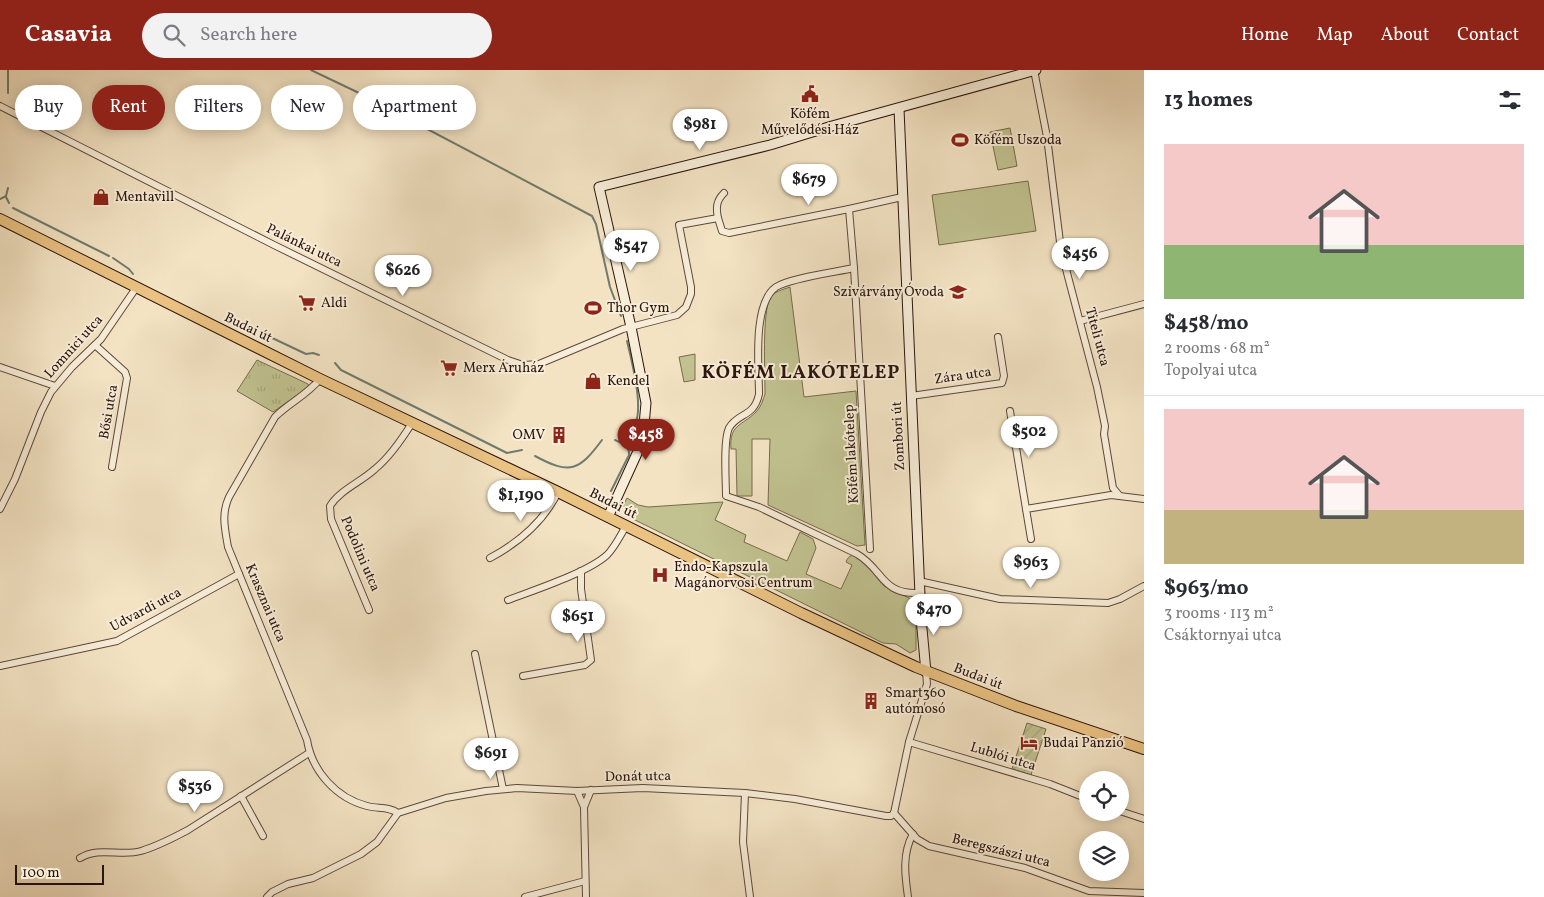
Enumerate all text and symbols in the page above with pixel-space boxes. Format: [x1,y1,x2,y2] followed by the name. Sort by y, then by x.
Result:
[142,13,492,58] search box
[25,18,112,52] text: Casavia
[160,21,188,49] icon: search
[200,22,297,48] text: Search here
[1241,23,1289,48] text: Home
[1317,23,1353,48] text: Map
[1381,23,1429,48] text: About
[1457,23,1519,48] text: Contact
[800,84,820,104] public building icon: Köfém Művelődési Ház
[15,85,82,130] chip: Buy
[92,85,165,130] chip: Rent
[175,85,261,130] chip: Filters
[271,85,343,130] chip: New
[353,85,476,130] chip: Apartment
[1164,86,1253,115] text: 13 homes
[1496,86,1524,114] icon: filters
[761,105,859,140] place label: Köfém Művelődési Ház
[670,108,730,151] pin: $981
[684,114,716,136] text: $981
[950,130,970,150] sports icon: Köfém Uszoda
[974,131,1062,150] place label: Köfém Uszoda
[779,164,839,206] pin: $679
[792,169,826,191] text: $679
[1299,176,1389,266] icon: home
[91,187,111,207] shop icon: Mentavill
[115,188,174,207] place label: Mentavill
[263,219,345,273] street label: Palánkai utca
[601,230,661,272] pin: $547
[614,235,648,257] text: $547
[1050,238,1110,280] pin: $456
[1063,243,1097,265] text: $456
[373,254,433,297] pin: $626
[386,260,420,282] text: $626
[833,282,944,302] place label: Szivárvány Óvoda
[948,282,968,302] school or university icon: Szivárvány Óvoda
[297,293,317,313] supermarket icon: Aldi
[321,294,347,313] place label: Aldi
[583,298,603,318] sports icon: Thor Gym
[607,299,670,318] place label: Thor Gym
[1080,305,1114,369] street label: Titeli utca
[221,308,275,348] street label: Budai út
[1164,309,1248,338] text: $458/mo
[40,311,108,383] street label: Lomnici utca
[1164,338,1270,360] text: 2 rooms · 68 m²
[439,358,459,378] supermarket icon: Merx Áruház
[463,359,544,378] place label: Merx Áruház
[702,360,900,386] district label: KÖFÉM LAKÓTELEP
[1164,360,1257,382] text: Topolyai utca
[933,363,993,389] street label: Zára utca
[583,371,603,391] shop icon: Kendel
[607,372,650,391] place label: Kendel
[95,383,123,441] street label: Bősi utca
[888,401,910,471] street label: Zombori út
[840,404,864,504] street label: Köfém lakótelep
[999,416,1059,458] pin: $502
[616,418,676,461] pin: $458
[1012,421,1046,443] text: $502
[629,424,663,446] text: $458
[549,425,569,445] building icon: OMV
[512,426,545,445] place label: OMV
[1299,442,1389,532] icon: home
[480,480,562,522] pin: $1,190
[586,484,640,524] street label: Budai út
[498,485,544,507] text: $1,190
[336,513,384,595] street label: Podolini utca
[1001,546,1061,589] pin: $963
[1014,552,1048,574] text: $963
[674,558,813,593] place label: Endo-Kapszula Magánorvosi Centrum
[240,561,290,645] street label: Krasznai utca
[650,565,670,585] hospital icon: Endo-Kapszula Magánorvosi Centrum
[1164,574,1249,603] text: $963/mo
[107,583,185,637] street label: Udvardi utca
[904,594,964,636] pin: $470
[916,599,952,621] text: $470
[548,600,608,643] pin: $651
[1164,603,1274,625] text: 3 rooms · 113 m²
[562,606,594,628] text: $651
[1164,625,1282,647] text: Csáktornyai utca
[951,659,1005,695] street label: Budai út
[885,684,946,719] place label: Smart360 autómosó
[861,691,881,711] building icon: Smart360 autómosó
[1019,733,1039,753] hotel icon: Budai Panzió
[1043,734,1124,753] place label: Budai Panzió
[461,738,521,780] pin: $691
[968,738,1038,776] street label: Lublói utca
[475,743,507,765] text: $691
[605,767,671,787] street label: Donát utca
[165,770,225,813] pin: $536
[1079,771,1129,881] map controls
[1079,771,1129,821] button: locate
[178,776,212,798] text: $536
[950,830,1052,872] street label: Beregszászi utca
[1079,831,1129,881] button: layers
[15,862,104,885] scale bar
[22,864,60,883] text: 100 m

